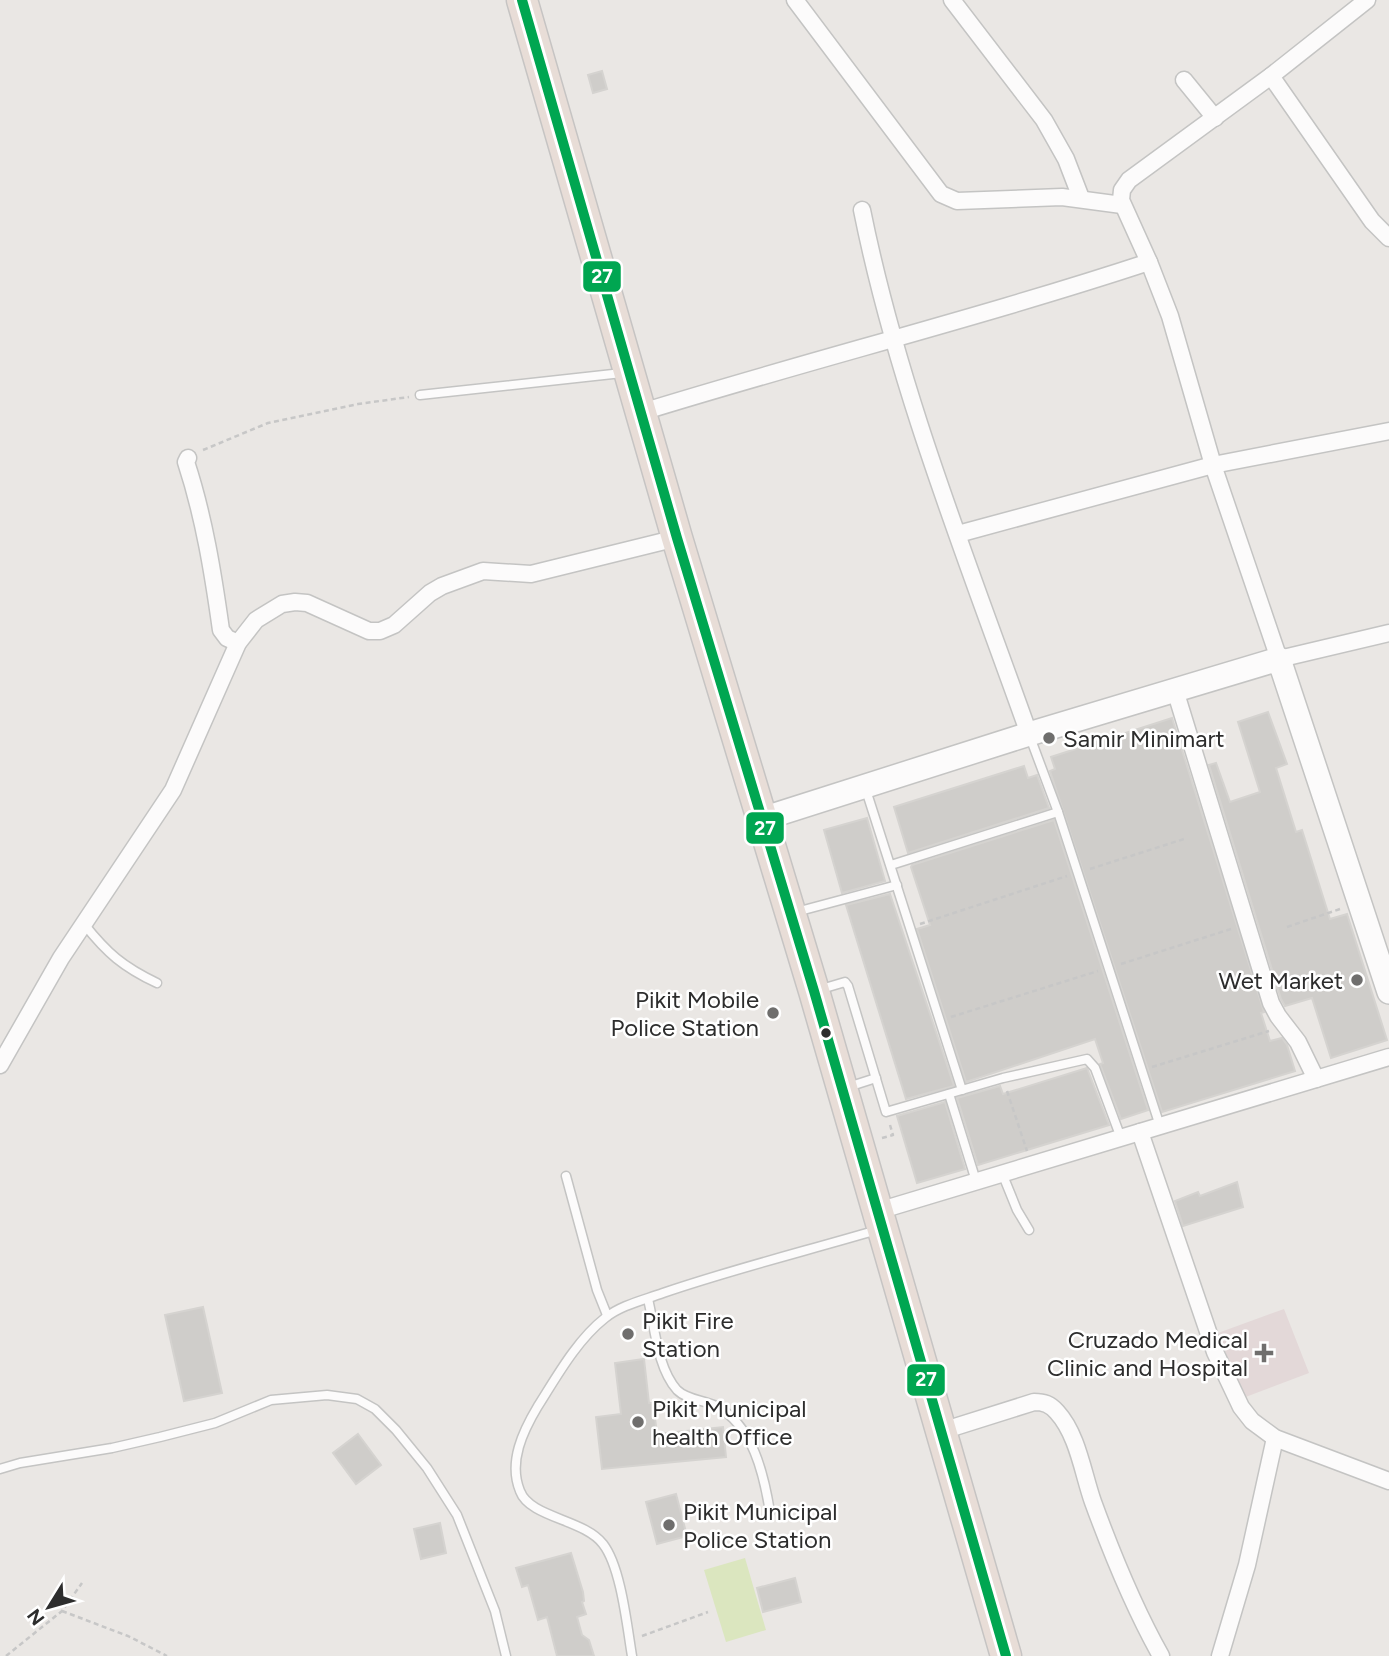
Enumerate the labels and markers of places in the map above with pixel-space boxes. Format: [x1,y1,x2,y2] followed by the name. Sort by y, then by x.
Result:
[1063,724,1225,753] place label: Samir Minimart
[1041,730,1057,746] marker: Samir Minimart
[1219,966,1343,995] place label: Wet Market
[1349,972,1365,988] marker: Wet Market
[611,985,759,1042] place label: Pikit Mobile Police Station
[765,1005,781,1021] marker: Pikit Mobile Police Station
[819,1026,833,1040] unlabelled marker
[642,1306,734,1363] place label: Pikit Fire Station
[1047,1325,1248,1382] place label: Cruzado Medical Clinic and Hospital
[620,1326,636,1342] marker: Pikit Fire Station
[1254,1343,1274,1363] marker: Cruzado Medical Clinic and Hospital
[652,1394,807,1451] place label: Pikit Municipal health Office
[630,1414,646,1430] marker: Pikit Municipal health Office
[683,1497,838,1554] place label: Pikit Municipal Police Station
[661,1517,677,1533] marker: Pikit Municipal Police Station

